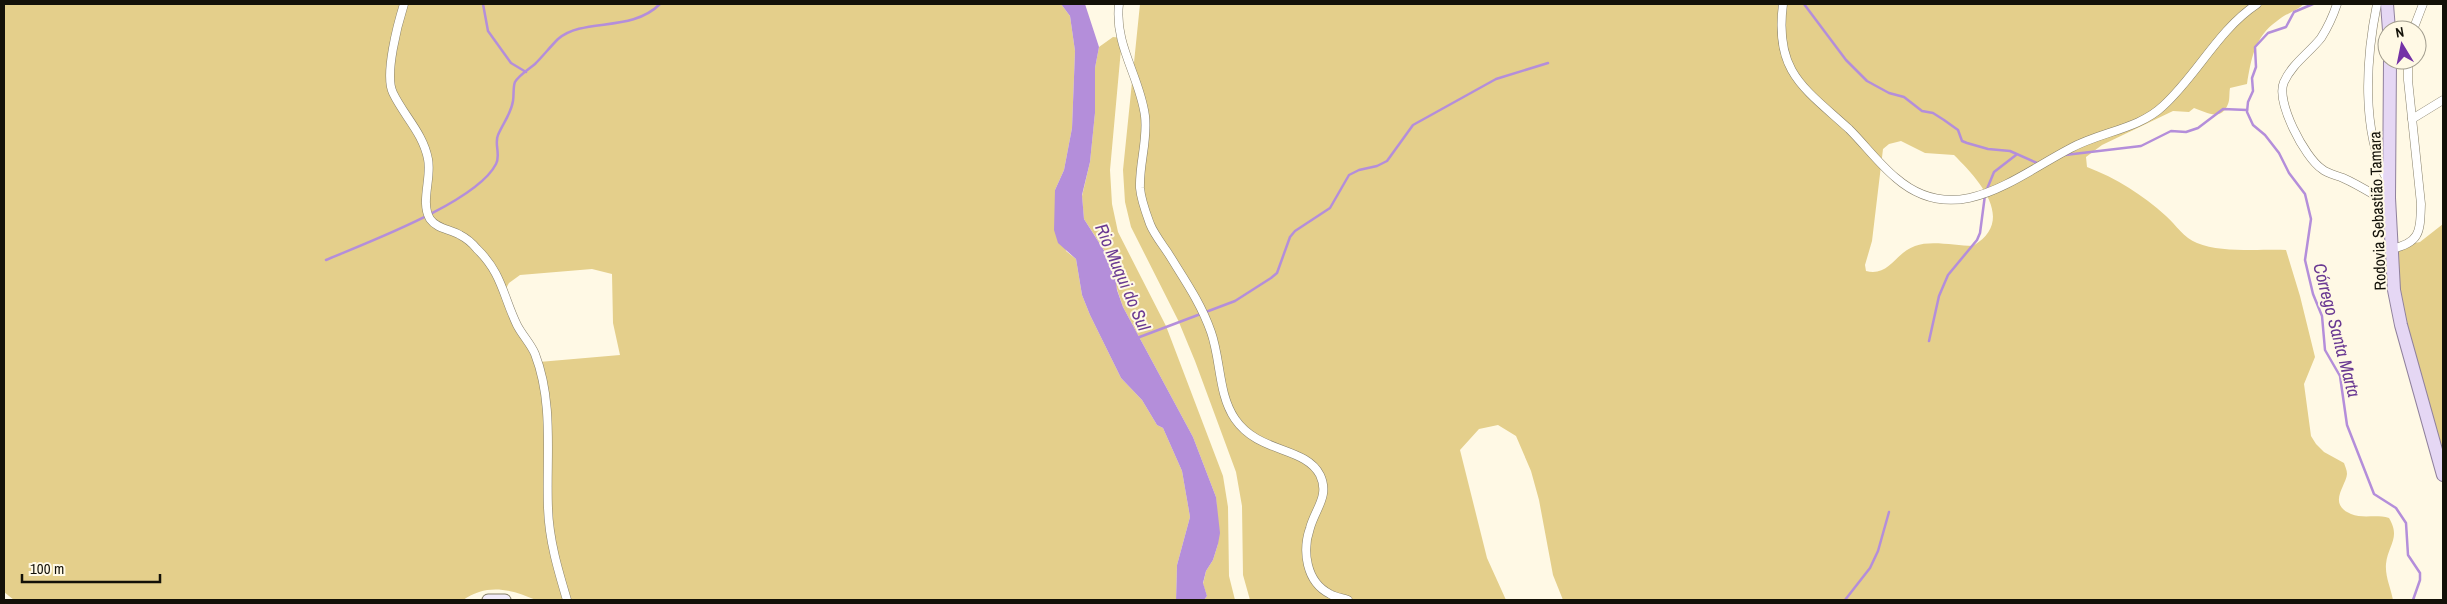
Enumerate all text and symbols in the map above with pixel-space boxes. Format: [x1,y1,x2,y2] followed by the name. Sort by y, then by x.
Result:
[2377,20,2427,70] north arrow
[2394,23,2405,42] text: N
[2363,130,2391,291] street label: Rodovia Sebastião Tamara
[1089,220,1157,335] water label: Rio Muqui do Sul
[2307,260,2367,400] water label: Córrego Santa Marta
[22,552,160,584] scale bar
[30,558,64,579] text: 100 m

